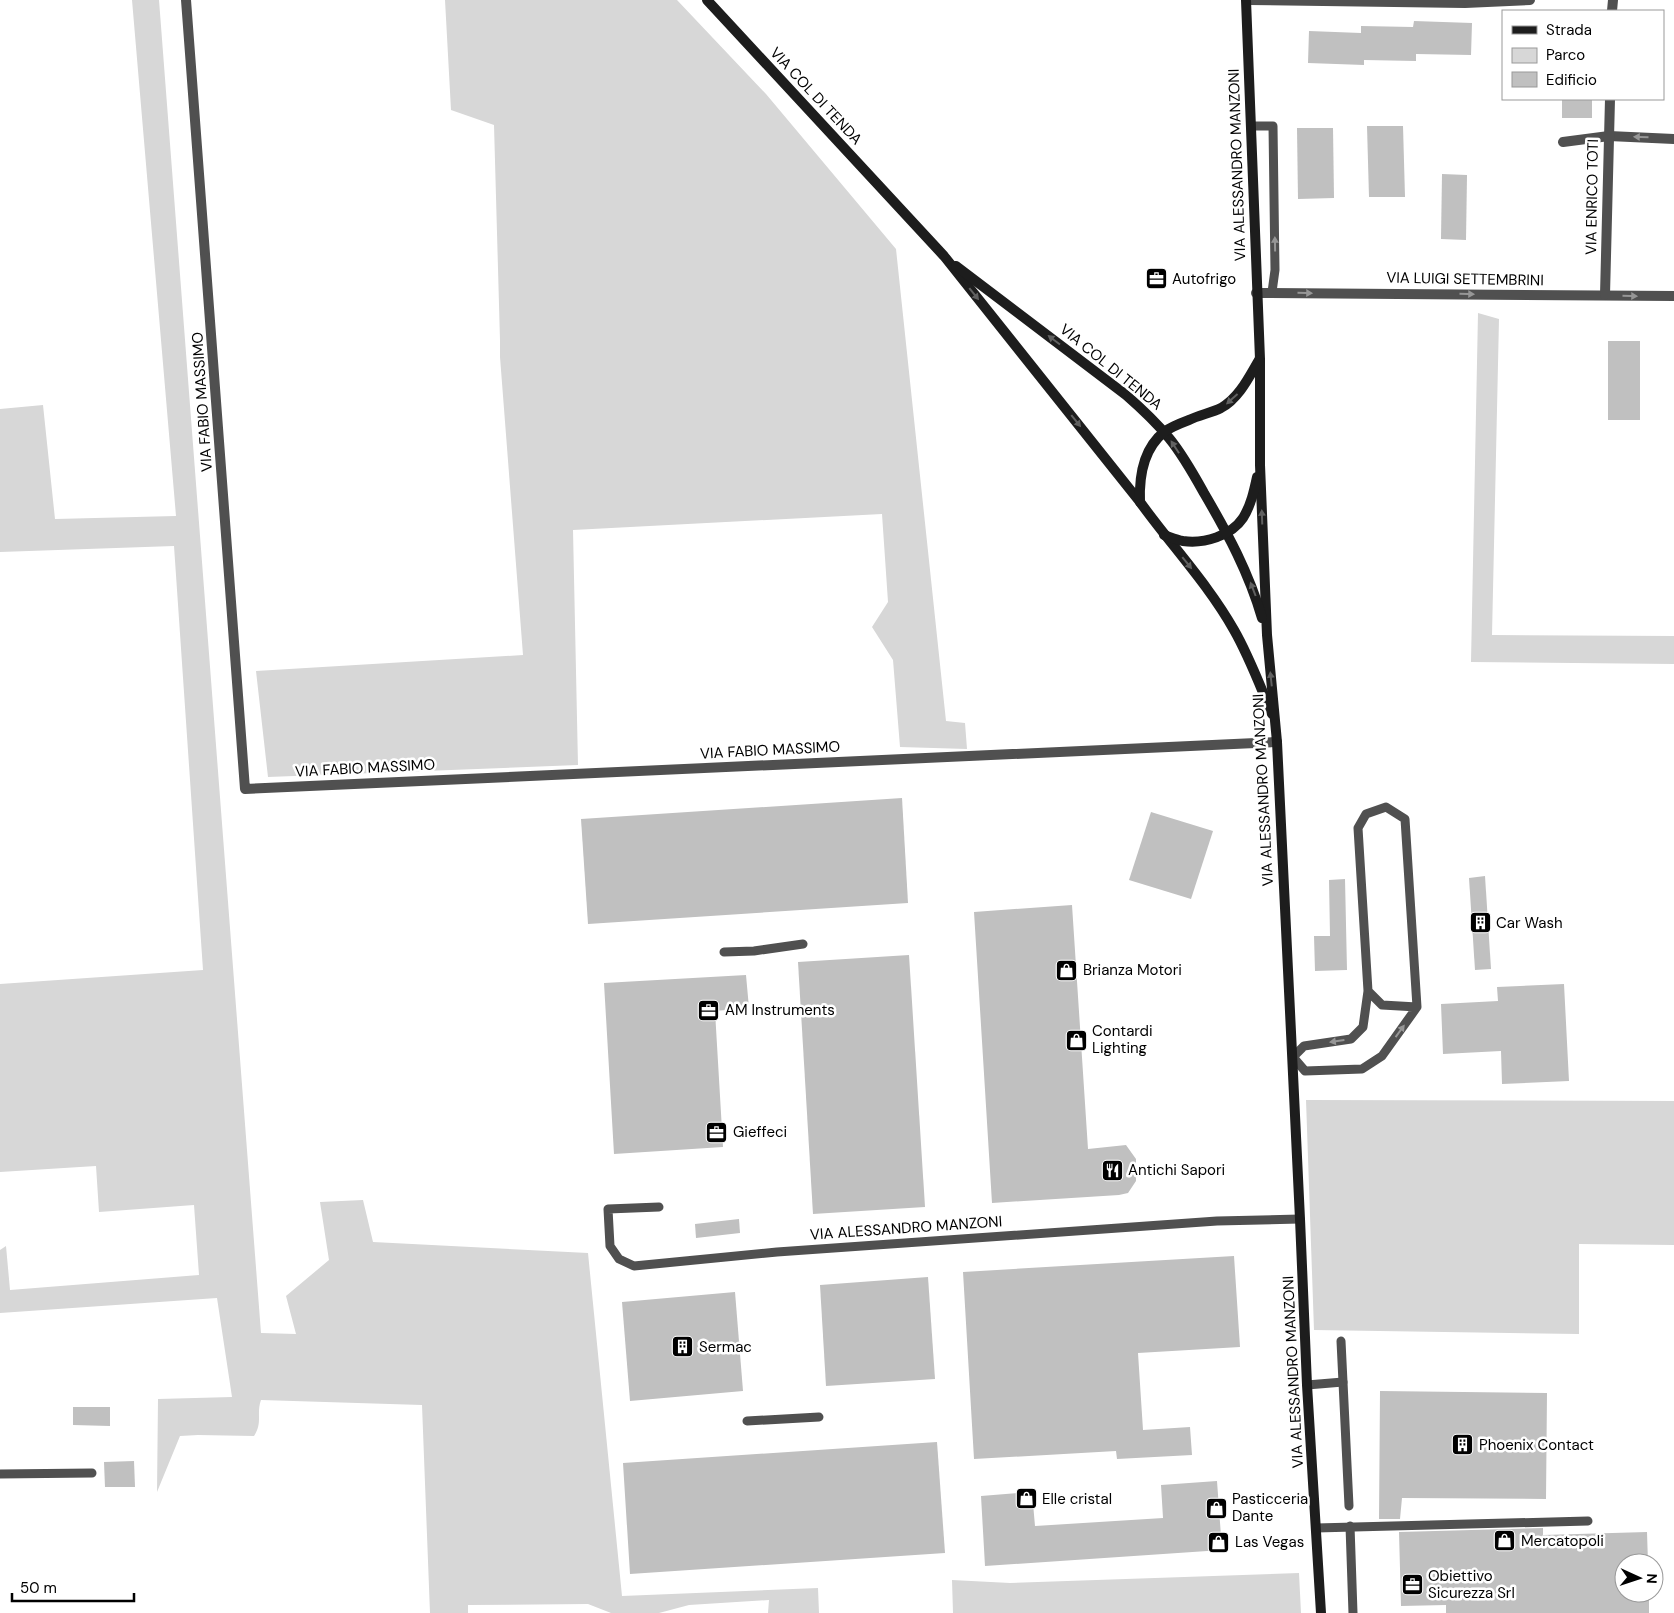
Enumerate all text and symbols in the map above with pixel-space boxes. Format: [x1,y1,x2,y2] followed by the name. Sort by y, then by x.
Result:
[1502,10,1664,100] legend
[1546,20,1592,40] text: Strada
[766,43,866,149] street label: VIA COL DI TENDA
[1546,45,1585,65] text: Parco
[1224,68,1250,262] street label: VIA ALESSANDRO MANZONI
[1546,70,1597,90] text: Edificio
[1633,133,1649,141] one-way arrow
[1581,139,1603,255] street label: VIA ENRICO TOTI
[1271,236,1279,252] one-way arrow
[1144,267,1168,291] office icon: Autofrigo
[1386,268,1544,290] street label: VIA LUIGI SETTEMBRINI
[1172,269,1236,289] place label: Autofrigo
[969,287,980,300] one-way arrow
[1297,289,1313,297] one-way arrow
[1460,290,1476,298] one-way arrow
[1622,292,1638,300] one-way arrow
[1056,319,1166,415] street label: VIA COL DI TENDA
[187,331,217,473] street label: VIA FABIO MASSIMO
[1047,335,1061,345] one-way arrow
[1225,393,1238,404] one-way arrow
[1070,414,1081,427] one-way arrow
[1170,440,1180,453] one-way arrow
[1258,509,1266,525] one-way arrow
[1181,556,1192,569] one-way arrow
[1249,581,1257,596] one-way arrow
[1267,670,1275,686] one-way arrow
[1248,693,1278,887] street label: VIA ALESSANDRO MANZONI
[699,736,841,764] street label: VIA FABIO MASSIMO
[294,754,436,782] street label: VIA FABIO MASSIMO
[1468,911,1492,935] building icon: Car Wash
[1496,913,1563,933] place label: Car Wash
[1055,958,1079,982] shop icon: Brianza Motori
[1083,960,1182,980] place label: Brianza Motori
[697,998,721,1022] office icon: AM Instruments
[725,1000,835,1020] place label: AM Instruments
[1092,1021,1153,1058] place label: Contardi Lighting
[1395,1024,1405,1038] one-way arrow
[1064,1028,1088,1052] shop icon: Contardi Lighting
[1329,1037,1345,1045] one-way arrow
[705,1120,729,1144] office icon: Gieffeci
[733,1122,787,1142] place label: Gieffeci
[1100,1158,1124,1182] restaurant icon: Antichi Sapori
[1128,1160,1225,1180] place label: Antichi Sapori
[809,1211,1003,1245] street label: VIA ALESSANDRO MANZONI
[1278,1275,1308,1469] street label: VIA ALESSANDRO MANZONI
[671,1335,695,1359] building icon: Sermac
[699,1337,752,1357] place label: Sermac
[1451,1433,1475,1457] building icon: Phoenix Contact
[1479,1435,1594,1455] place label: Phoenix Contact
[1014,1487,1038,1511] shop icon: Elle cristal
[1042,1489,1112,1509] place label: Elle cristal
[1232,1489,1308,1526] place label: Pasticceria Dante
[1204,1496,1228,1520] shop icon: Pasticceria Dante
[1493,1529,1517,1553] shop icon: Mercatopoli
[1207,1530,1231,1554] shop icon: Las Vegas
[1521,1531,1604,1551] place label: Mercatopoli
[1235,1532,1304,1552] place label: Las Vegas
[1614,1553,1664,1603] north arrow
[1428,1566,1515,1603] place label: Obiettivo Sicurezza Srl
[12,1570,135,1602] scale bar
[1400,1573,1424,1597] office icon: Obiettivo Sicurezza Srl
[1643,1573,1661,1584] text: N
[20,1578,57,1598] text: 50 m

